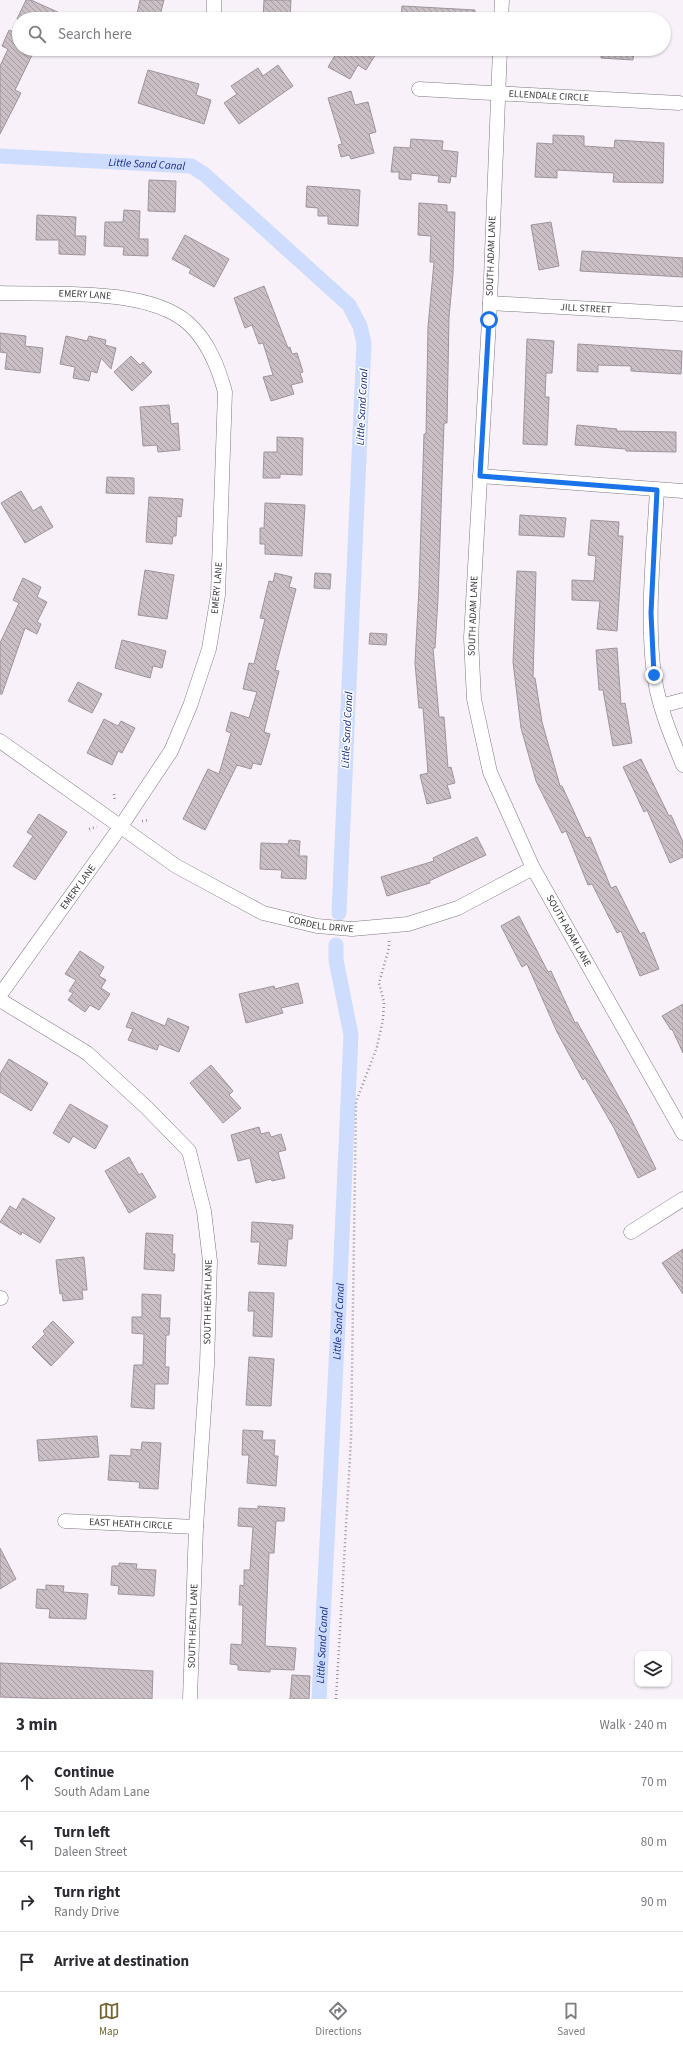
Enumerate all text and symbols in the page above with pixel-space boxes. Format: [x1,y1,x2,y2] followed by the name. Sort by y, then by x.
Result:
[12,12,671,56] search box
[26,23,48,45] icon: search
[58,24,132,45] text: Search here
[508,87,589,105] street label: ELLENDALE CIRCLE
[108,154,186,173] water label: Little Sand Canal
[483,216,499,296] street label: SOUTH ADAM LANE
[59,287,112,303] street label: EMERY LANE
[560,300,612,317] street label: JILL STREET
[480,311,498,329] route start
[353,368,372,446] water label: Little Sand Canal
[208,561,226,615] street label: EMERY LANE
[465,576,481,656] street label: SOUTH ADAM LANE
[645,666,663,684] route end
[338,691,357,769] water label: Little Sand Canal
[57,862,99,912] street label: EMERY LANE
[543,892,595,969] street label: SOUTH ADAM LANE
[287,912,354,936] street label: CORDELL DRIVE
[200,1259,216,1345] street label: SOUTH HEATH LANE
[329,1283,347,1360] water label: Little Sand Canal
[89,1515,173,1533] street label: EAST HEATH CIRCLE
[185,1583,201,1669] street label: SOUTH HEATH LANE
[312,1606,331,1684] water label: Little Sand Canal
[635,1651,671,1687] map controls
[635,1651,671,1687] button: layers
[16,1713,57,1737] text: 3 min
[599,1716,667,1734] text: Walk · 240 m
[54,1762,114,1783] text: Continue
[16,1771,38,1793] icon: ahead
[641,1773,667,1791] text: 70 m
[54,1783,150,1801] text: South Adam Lane
[54,1822,110,1843] text: Turn left
[16,1831,38,1853] icon: left
[641,1833,667,1851] text: 80 m
[54,1843,127,1861] text: Daleen Street
[54,1882,120,1903] text: Turn right
[16,1891,38,1913] icon: right
[641,1893,667,1911] text: 90 m
[54,1903,119,1921] text: Randy Drive
[16,1951,38,1973] icon: arrive
[54,1951,189,1972] text: Arrive at destination
[98,2000,120,2039] tab: Map
[315,2000,362,2039] tab: Directions
[557,2000,585,2039] tab: Saved

